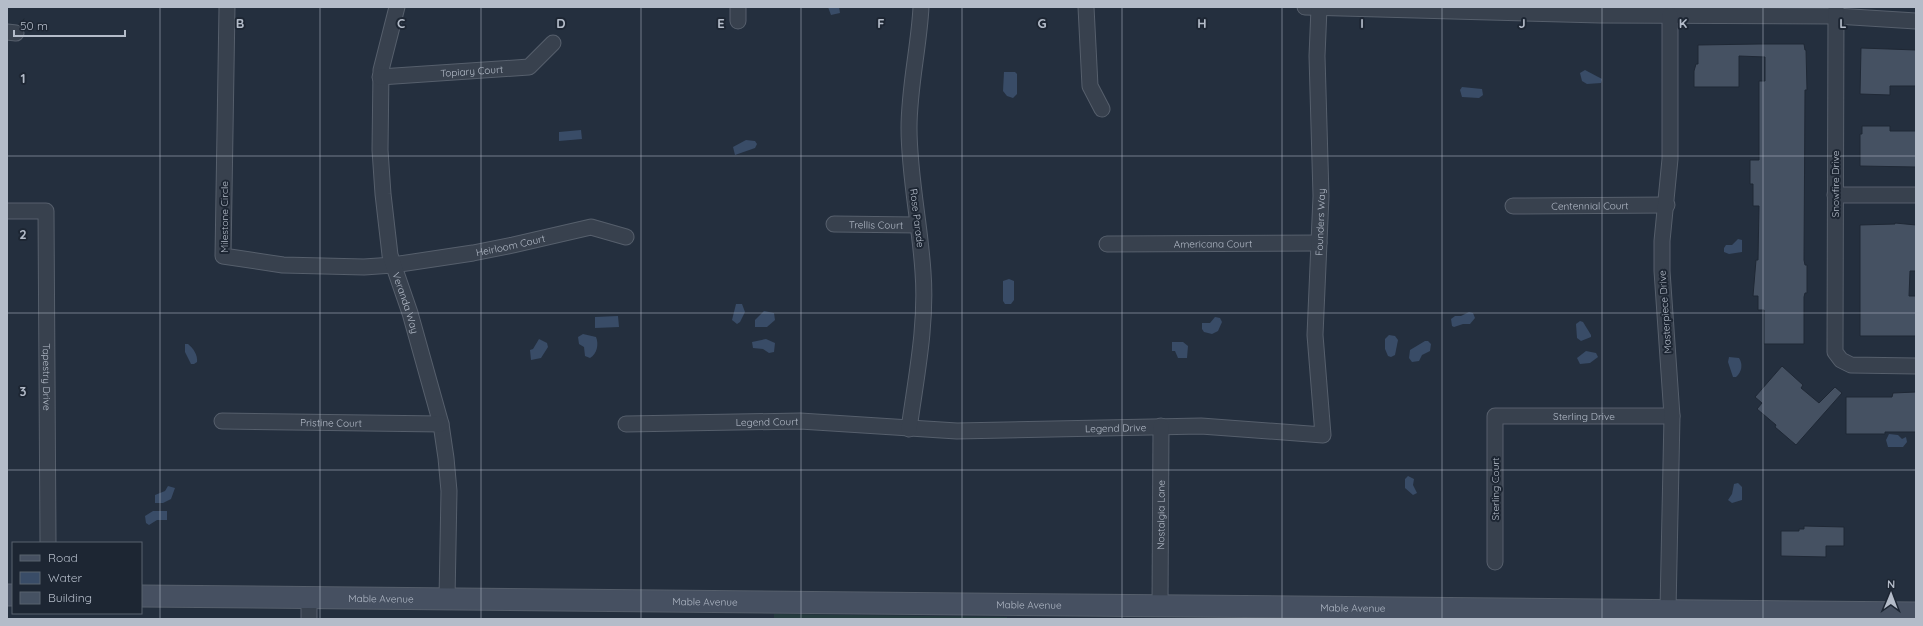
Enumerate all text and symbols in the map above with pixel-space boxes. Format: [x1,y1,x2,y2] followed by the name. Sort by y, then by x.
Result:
[14,12,125,38] scale bar
[236,15,244,31] text: B
[397,15,405,31] text: C
[556,15,566,31] text: D
[717,15,725,31] text: E
[877,15,885,31] text: F
[1037,15,1047,31] text: G
[1197,15,1207,31] text: H
[1360,15,1364,31] text: I
[1518,15,1526,31] text: J
[1679,15,1688,31] text: K
[1839,15,1847,31] text: L
[20,18,48,33] text: 50 m
[440,62,504,79] street label: Topiary Court
[20,70,26,86] text: 1
[1829,150,1842,217] street label: Snowfire Drive
[218,181,231,253] street label: Milestone Circle
[907,188,927,249] street label: Rose Parade
[1312,188,1328,256] street label: Founders Way
[1551,199,1629,212] street label: Centennial Court
[849,218,904,231] street label: Trellis Court
[19,226,27,242] text: 2
[475,231,547,259] street label: Heirloom Court
[1174,237,1253,250] street label: Americana Court
[390,270,422,335] street label: Veranda Way
[1656,270,1674,354] street label: Masterpiece Drive
[40,343,54,411] street label: Tapestry Drive
[20,383,27,399] text: 3
[1553,410,1615,423] street label: Sterling Drive
[735,415,799,429] street label: Legend Court
[300,416,363,429] street label: Pristine Court
[1085,421,1147,435] street label: Legend Drive
[1489,457,1502,521] street label: Sterling Court
[1154,480,1167,550] street label: Nostalgia Lane
[12,542,142,614] legend
[48,550,78,565] text: Road
[48,570,83,585] text: Water
[1871,574,1911,614] north arrow
[1887,577,1895,591] text: N
[48,590,92,605] text: Building
[348,591,414,605] street label: Mable Avenue
[672,595,738,608] street label: Mable Avenue
[996,598,1062,611] street label: Mable Avenue
[1320,601,1386,614] street label: Mable Avenue

